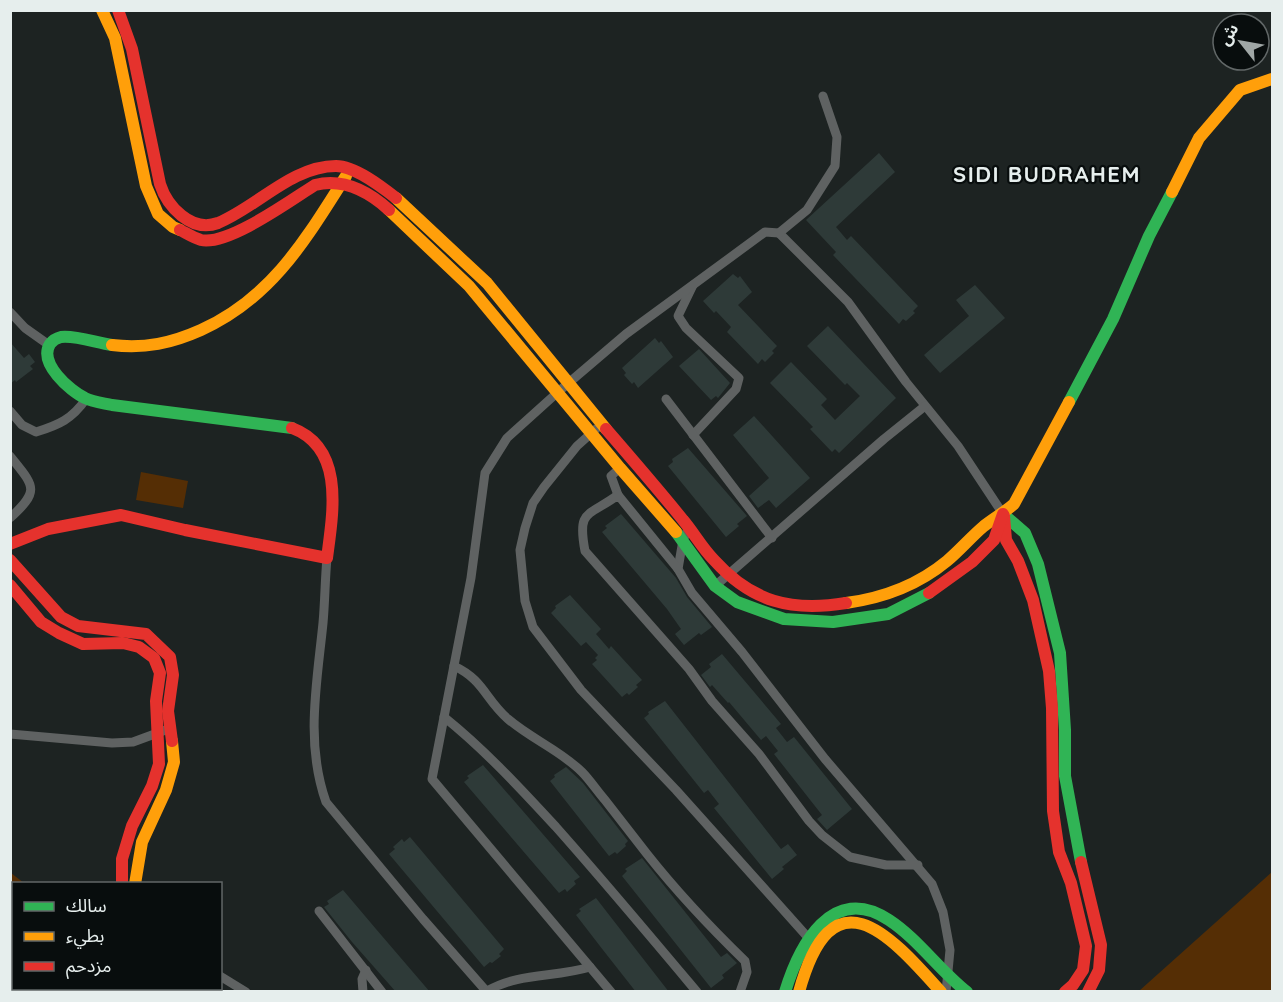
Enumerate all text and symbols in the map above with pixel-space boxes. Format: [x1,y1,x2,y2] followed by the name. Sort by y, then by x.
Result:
[1211,12,1271,72] north arrow
[1214,20,1242,49] text: ش
[953,160,1141,188] district label: SIDI BUDRAHEM
[12,882,222,990] legend
[66,894,107,917] text: سالك
[66,924,104,949] text: بطيء
[66,954,111,979] text: مزدحم

